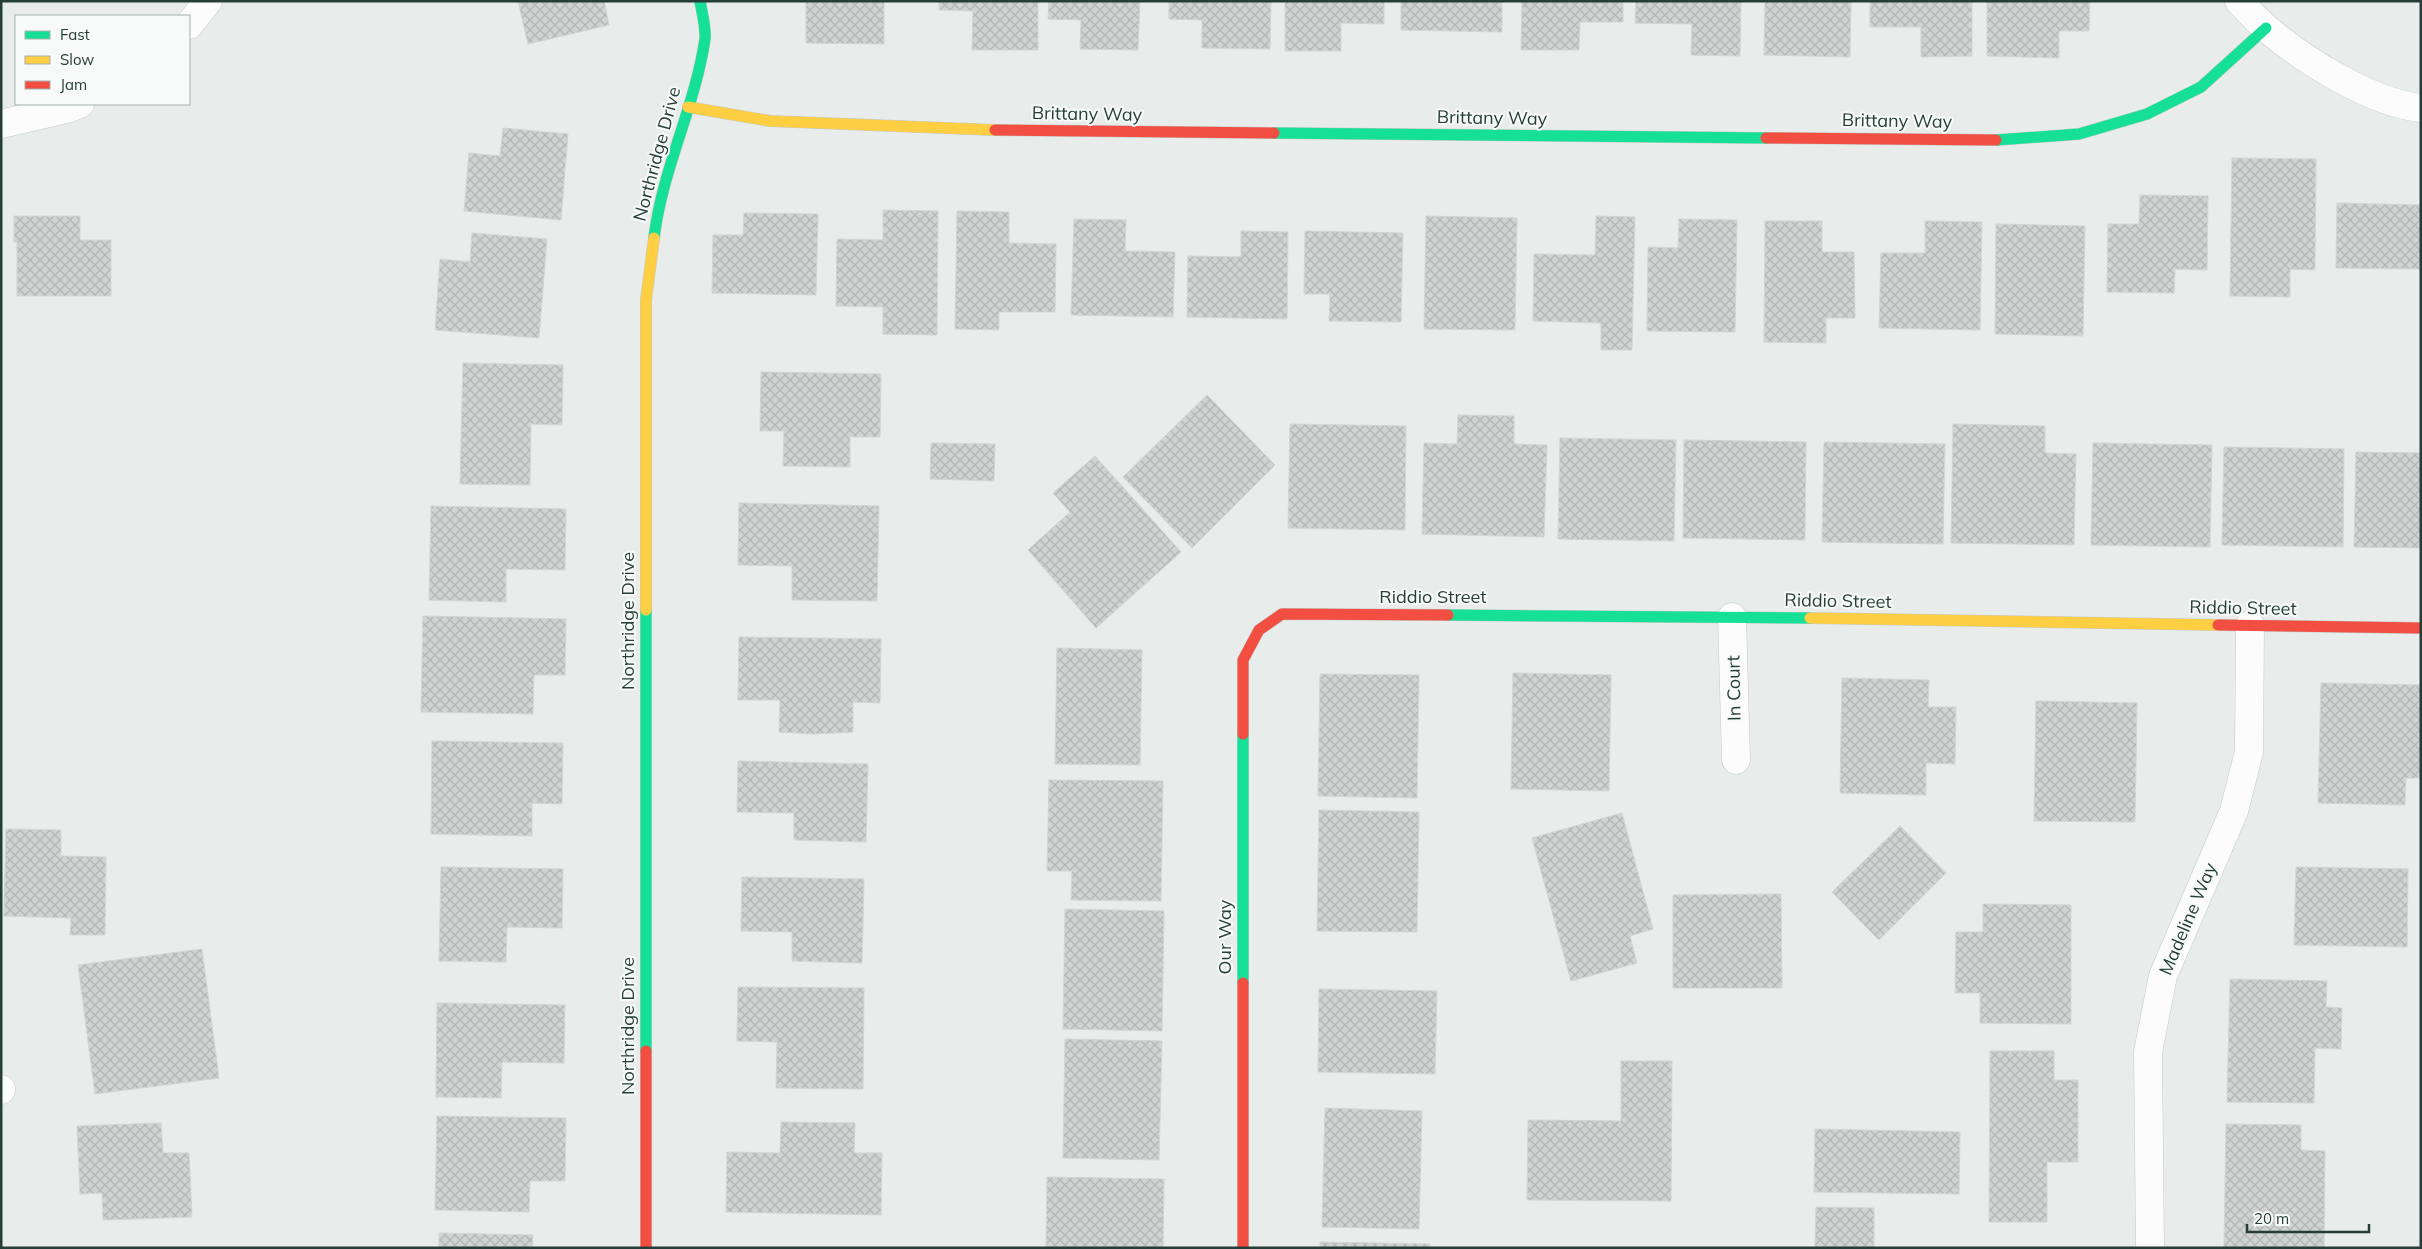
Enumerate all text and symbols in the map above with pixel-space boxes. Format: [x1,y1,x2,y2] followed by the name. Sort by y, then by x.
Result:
[15,15,190,105] legend
[60,25,90,44] text: Fast
[60,50,94,69] text: Slow
[60,75,87,94] text: Jam
[628,84,685,224] street label: Northridge Drive
[1032,101,1143,126] street label: Brittany Way
[1437,105,1548,130] street label: Brittany Way
[1842,108,1953,133] street label: Brittany Way
[616,552,639,690] street label: Northridge Drive
[1379,585,1487,608] street label: Riddio Street
[1784,588,1892,613] street label: Riddio Street
[2189,595,2297,620] street label: Riddio Street
[1721,655,1746,721] street label: In Court
[2154,859,2222,978] street label: Madeline Way
[1213,899,1236,974] street label: Our Way
[616,957,639,1095] street label: Northridge Drive
[2247,1202,2370,1234] scale bar
[2254,1209,2289,1228] text: 20 m

